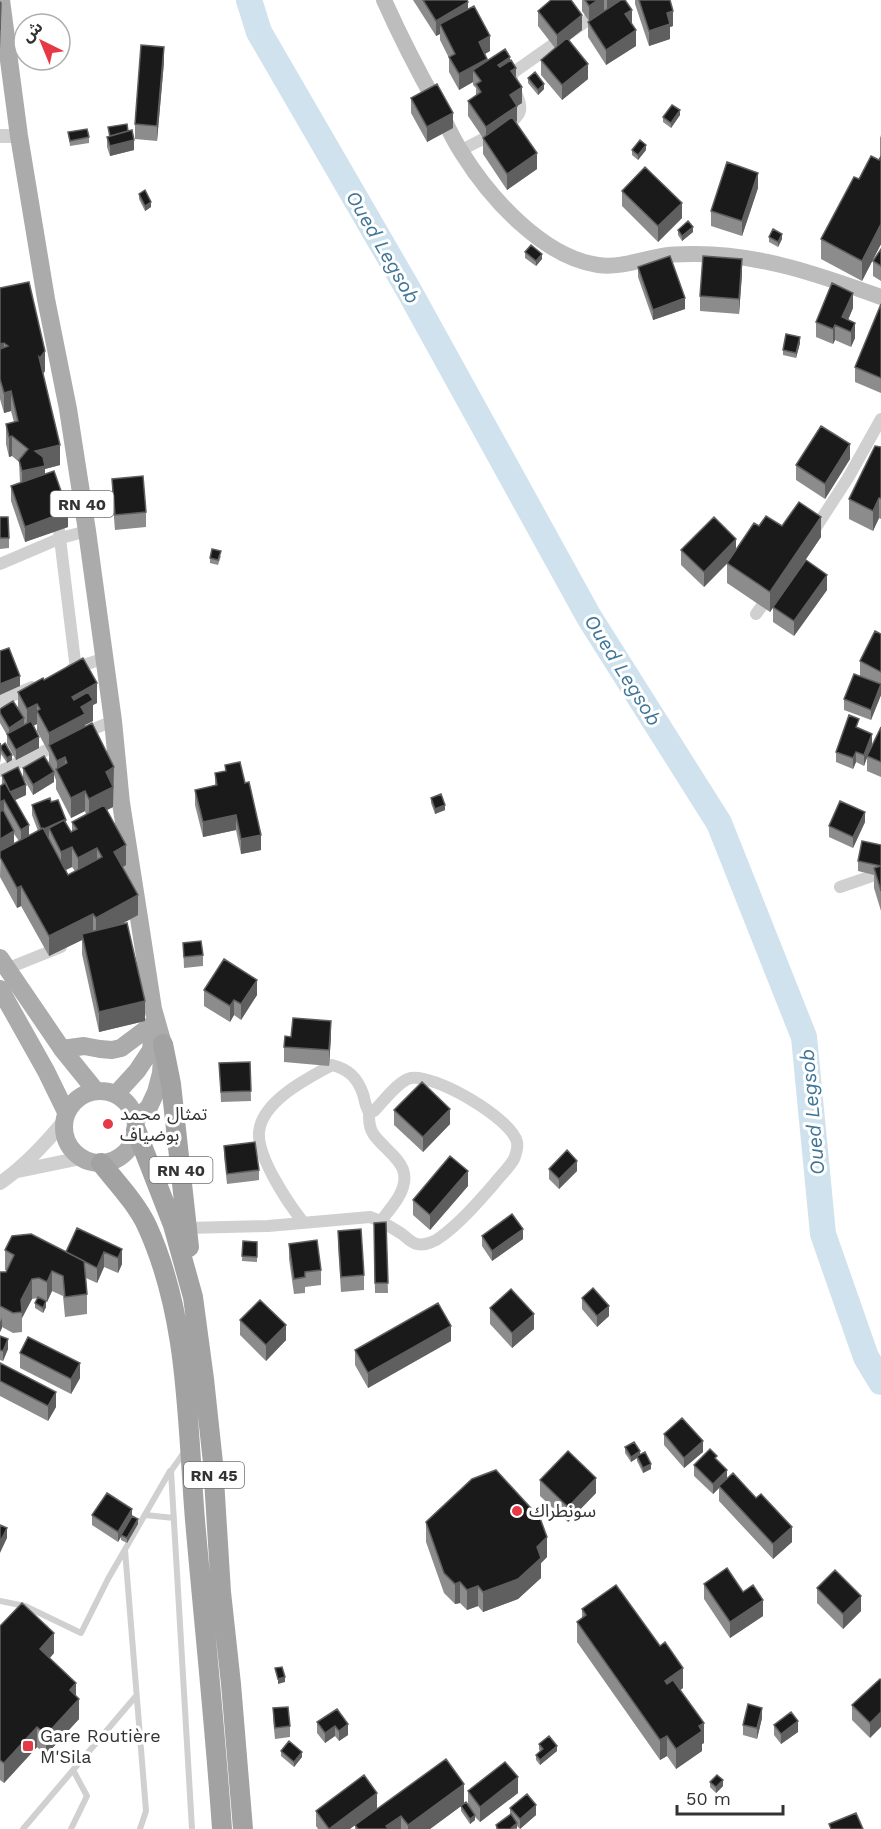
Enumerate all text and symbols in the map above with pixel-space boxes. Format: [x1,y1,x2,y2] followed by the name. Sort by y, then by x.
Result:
[12,12,72,72] north arrow
[18,17,47,46] text: ش
[341,186,425,308] water label: Oued Legsob
[50,491,113,517] road number: RN 40
[579,610,667,730] water label: Oued Legsob
[795,1048,829,1176] water label: Oued Legsob
[120,1103,207,1146] place label: تمثال محمد بوضياف
[101,1117,115,1131] marker: تمثال محمد بوضياف
[150,1157,213,1183] road number: RN 40
[184,1462,244,1488] road number: RN 45
[529,1500,596,1522] place label: سونطراك
[510,1504,524,1518] marker: سونطراك
[40,1725,161,1767] place label: Gare Routière M'Sila
[21,1739,35,1753] marker: Gare Routière M'Sila
[677,1778,784,1816] scale bar
[686,1788,731,1809] text: 50 m

